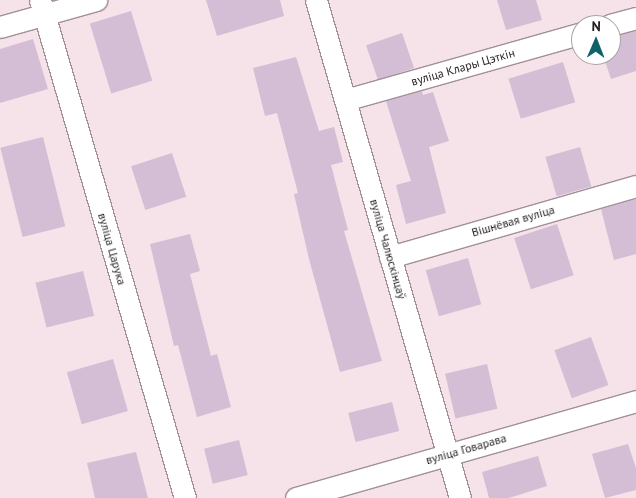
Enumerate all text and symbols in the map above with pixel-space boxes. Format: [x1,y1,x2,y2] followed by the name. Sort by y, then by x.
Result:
[571,15,621,65] north arrow
[591,17,601,35] text: N
[410,45,516,89] street label: вуліца Клары Цэткін
[367,197,409,301] street label: вуліца Чалюскінцаў
[470,202,556,240] street label: Вішнёвая вуліца
[95,211,129,287] street label: вуліца Царука
[424,431,508,467] street label: вуліца Говарава

